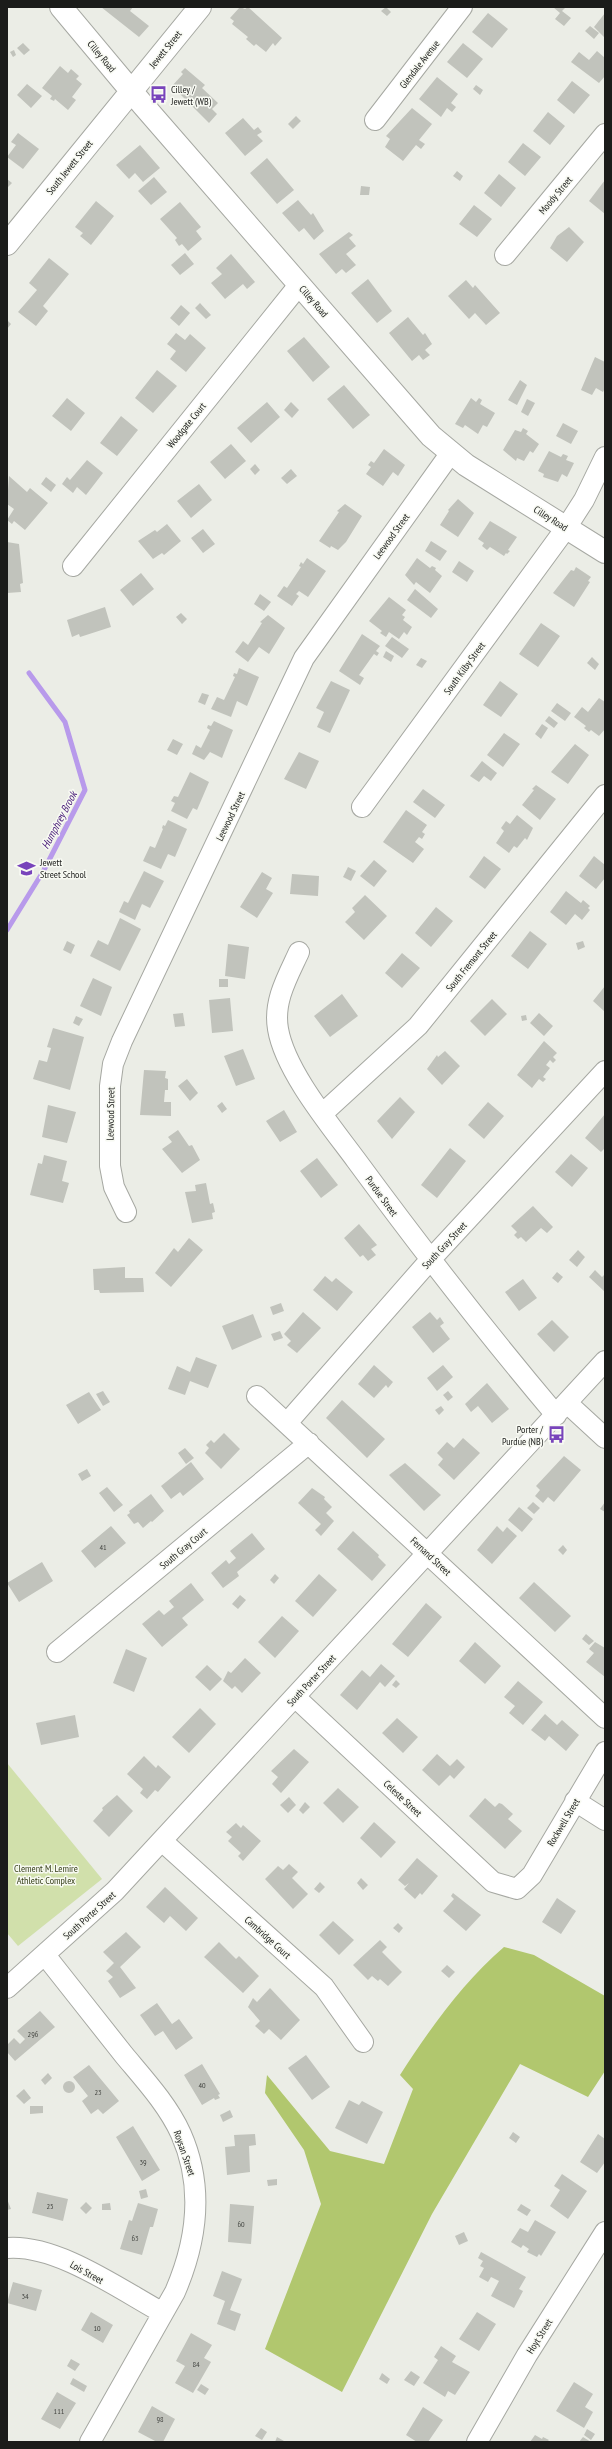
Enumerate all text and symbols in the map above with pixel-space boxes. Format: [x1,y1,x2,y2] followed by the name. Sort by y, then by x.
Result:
[146,28,185,72] street label: Jewett Street
[84,38,119,75] street label: Cilley Road
[397,38,442,91] street label: Glendale Avenue
[170,83,212,108] place label: Cilley / Jewett (WB)
[148,85,168,105] bus stop icon: Cilley / Jewett (WB)
[43,137,96,197] street label: South Jewett Street
[536,173,575,217] street label: Moody Street
[296,283,331,320] street label: Cilley Road
[164,400,209,451] street label: Woodgate Court
[531,503,570,534] street label: Cilley Road
[370,511,413,562] street label: Leewood Street
[441,639,488,697] street label: South Kilby Street
[38,787,81,851] water label: Humphrey Brook
[213,789,248,843] street label: Leewood Street
[39,856,87,881] place label: Jewett Street School
[17,858,37,878] school or university icon: Jewett Street School
[443,928,500,994] street label: South Fremont Street
[104,1087,117,1141] street label: Leewood Street
[363,1173,401,1219] street label: Purdue Street
[419,1219,470,1272] street label: South Gray Street
[502,1423,544,1448] place label: Porter / Purdue (NB)
[546,1425,566,1445] bus stop icon: Porter / Purdue (NB)
[157,1525,210,1572] street label: South Gray Court
[408,1534,454,1579] street label: Fernand Street
[99,1542,107,1552] house number: 41
[284,1652,339,1709] street label: South Porter Street
[381,1777,425,1820] street label: Celeste Street
[544,1796,583,1849] street label: Rockwell Street
[14,1862,78,1887] park label: Clement M. Lemire Athletic Complex
[60,1888,118,1942] street label: South Porter Street
[242,1913,294,1962] street label: Cambridge Court
[28,2029,39,2039] house number: 296
[198,2080,206,2090] house number: 40
[94,2087,102,2097] house number: 23
[171,2129,198,2178] street label: Roysan Street
[139,2157,147,2167] house number: 39
[46,2201,54,2211] house number: 25
[237,2219,245,2229] house number: 60
[131,2233,139,2243] house number: 63
[68,2258,106,2287] street label: Lois Street
[21,2291,29,2301] house number: 34
[524,2316,555,2356] street label: Hoyt Street
[93,2323,101,2333] house number: 10
[192,2359,200,2369] house number: 84
[54,2406,65,2416] house number: 111
[156,2414,164,2424] house number: 98

